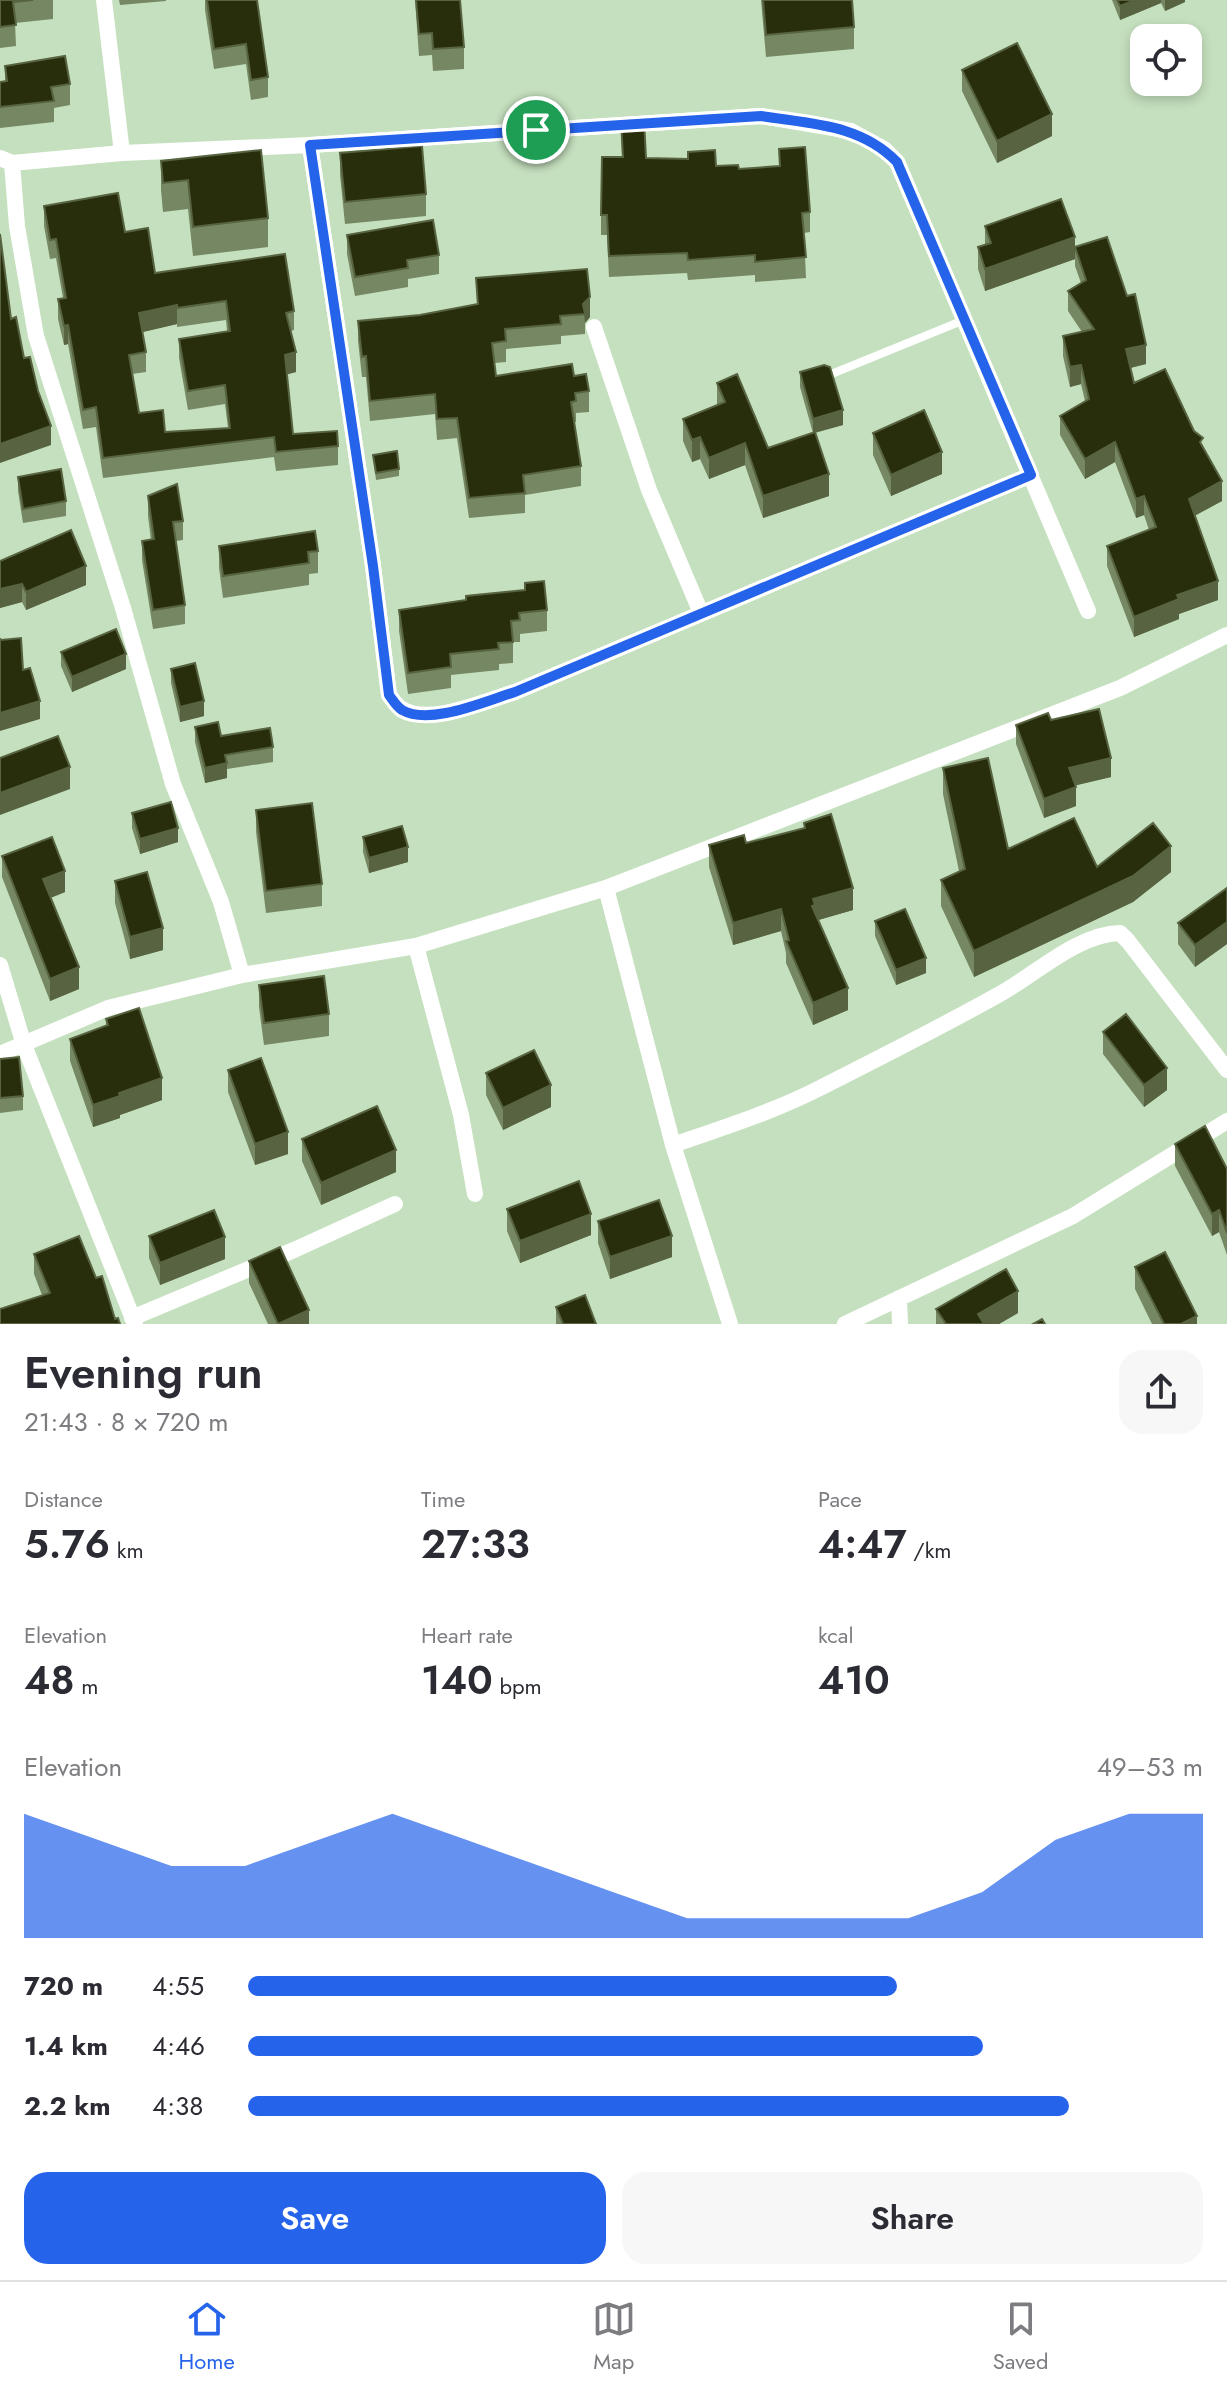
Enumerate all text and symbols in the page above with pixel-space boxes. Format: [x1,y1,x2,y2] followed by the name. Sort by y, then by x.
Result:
[1130,24,1202,96] map controls
[1130,24,1202,96] button: locate
[502,96,570,164] pin
[514,108,558,152] icon: arrive
[24,1341,263,1405] text: Evening run
[1119,1350,1203,1434] button: share
[24,1403,228,1441] text: 21:43 · 8 × 720 m
[24,1483,103,1515] text: Distance
[421,1483,465,1515] text: Time
[818,1483,862,1515] text: Pace
[24,1515,110,1573] text: 5.76
[421,1515,530,1573] text: 27:33
[818,1515,907,1573] text: 4:47
[110,1534,144,1566] text: km
[907,1534,952,1566] text: /km
[24,1619,107,1651] text: Elevation
[421,1619,513,1651] text: Heart rate
[818,1619,854,1651] text: kcal
[24,1651,75,1709] text: 48
[421,1651,493,1709] text: 140
[818,1651,890,1709] text: 410
[75,1670,98,1702] text: m
[493,1670,542,1702] text: bpm
[24,1748,122,1786] text: Elevation
[1097,1748,1203,1786] text: 49–53 m
[24,1967,103,2005] text: 720 m
[152,1967,204,2005] text: 4:55
[24,2027,108,2065] text: 1.4 km
[152,2027,205,2065] text: 4:46
[24,2087,111,2125] text: 2.2 km
[152,2087,203,2125] text: 4:38
[24,2172,606,2264] button: Save
[622,2172,1203,2264] button: Share
[179,2297,235,2377] tab: Home
[592,2297,636,2377] tab: Map
[993,2297,1048,2377] tab: Saved

